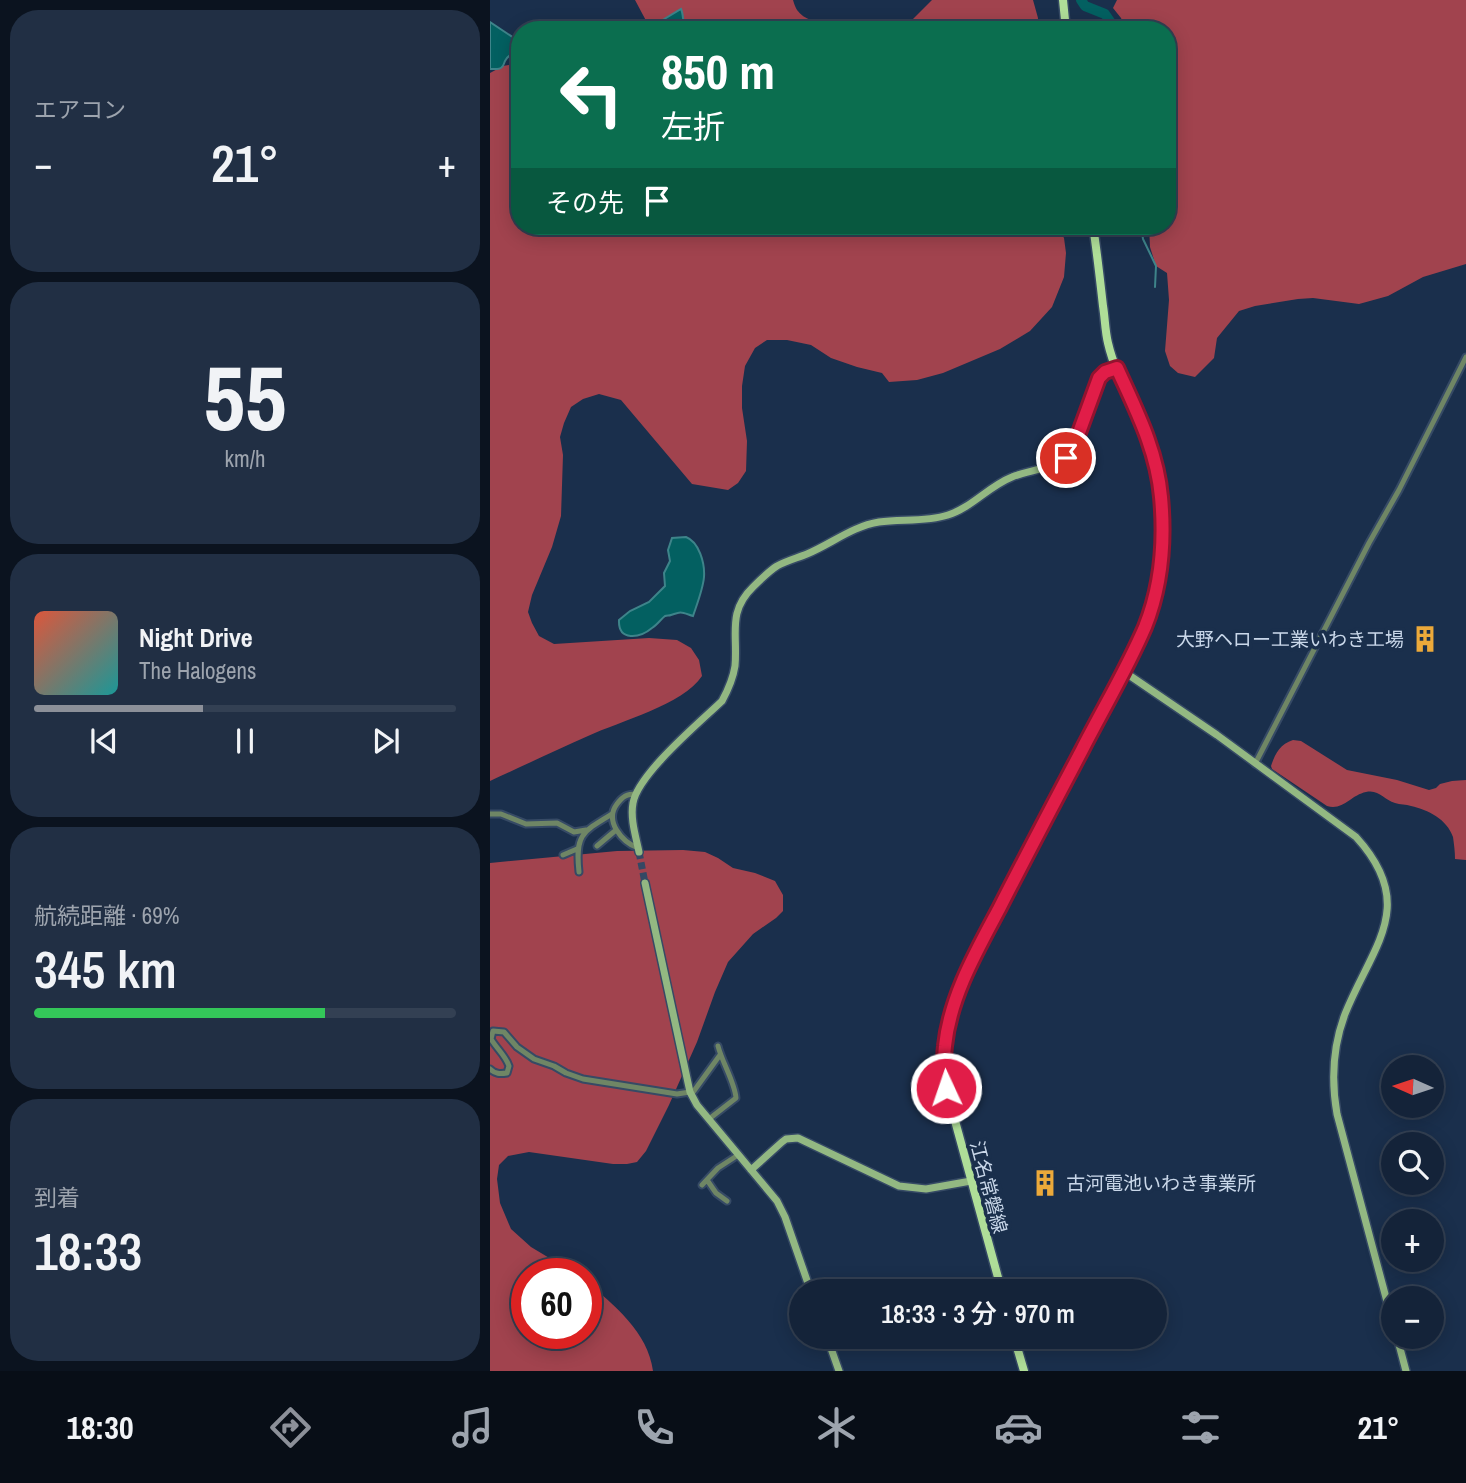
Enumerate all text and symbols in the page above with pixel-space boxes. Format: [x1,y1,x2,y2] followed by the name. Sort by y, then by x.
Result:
[661,38,775,104] text: 850 m
[546,49,637,140] icon: left
[34,94,126,125] text: エアコン
[661,105,725,148] text: 左折
[211,128,279,198] text: 21°
[34,138,52,189] text: −
[438,138,456,189] text: +
[638,182,676,220] icon: arrive
[546,185,624,220] text: その先
[204,336,287,458] text: 55
[1036,428,1096,488] pin
[1047,439,1085,477] icon: arrive
[225,443,265,474] text: km/h
[139,620,253,655] text: Night Drive
[1410,624,1440,654] building icon: 大野ヘロー工業いわき工場
[1176,626,1404,652] place label: 大野ヘロー工業いわき工場
[139,655,256,686] text: The Halogens
[85,722,123,760] icon: previous
[226,722,264,760] icon: pause
[367,722,405,760] icon: next
[34,900,179,931] text: 航続距離 · 69%
[34,934,177,1004] text: 345 km
[909,1051,983,1125] position arrow
[1381,1055,1444,1118] north arrow
[1381,1055,1444,1349] map controls
[1381,1132,1444,1195] button: search
[964,1138,1014,1236] street label: 江名常磐線
[1030,1168,1060,1198] building icon: 古河電池いわき事業所
[1066,1170,1256,1196] place label: 古河電池いわき事業所
[34,1182,80,1213] text: 到着
[1381,1209,1444,1272] button: +
[34,1216,142,1286] text: 18:33
[511,1258,602,1349] speed limit sign: 60
[1381,1286,1444,1349] button: −
[881,1296,1075,1331] text: 18:33 · 3 分 · 970 m
[266,1403,315,1452] icon: directions
[448,1403,497,1452] icon: music
[630,1403,679,1452] icon: phone
[812,1403,861,1452] icon: climate
[994,1403,1043,1452] icon: car
[1176,1403,1225,1452] icon: filters
[66,1406,134,1449] text: 18:30
[1358,1406,1400,1449] text: 21°

